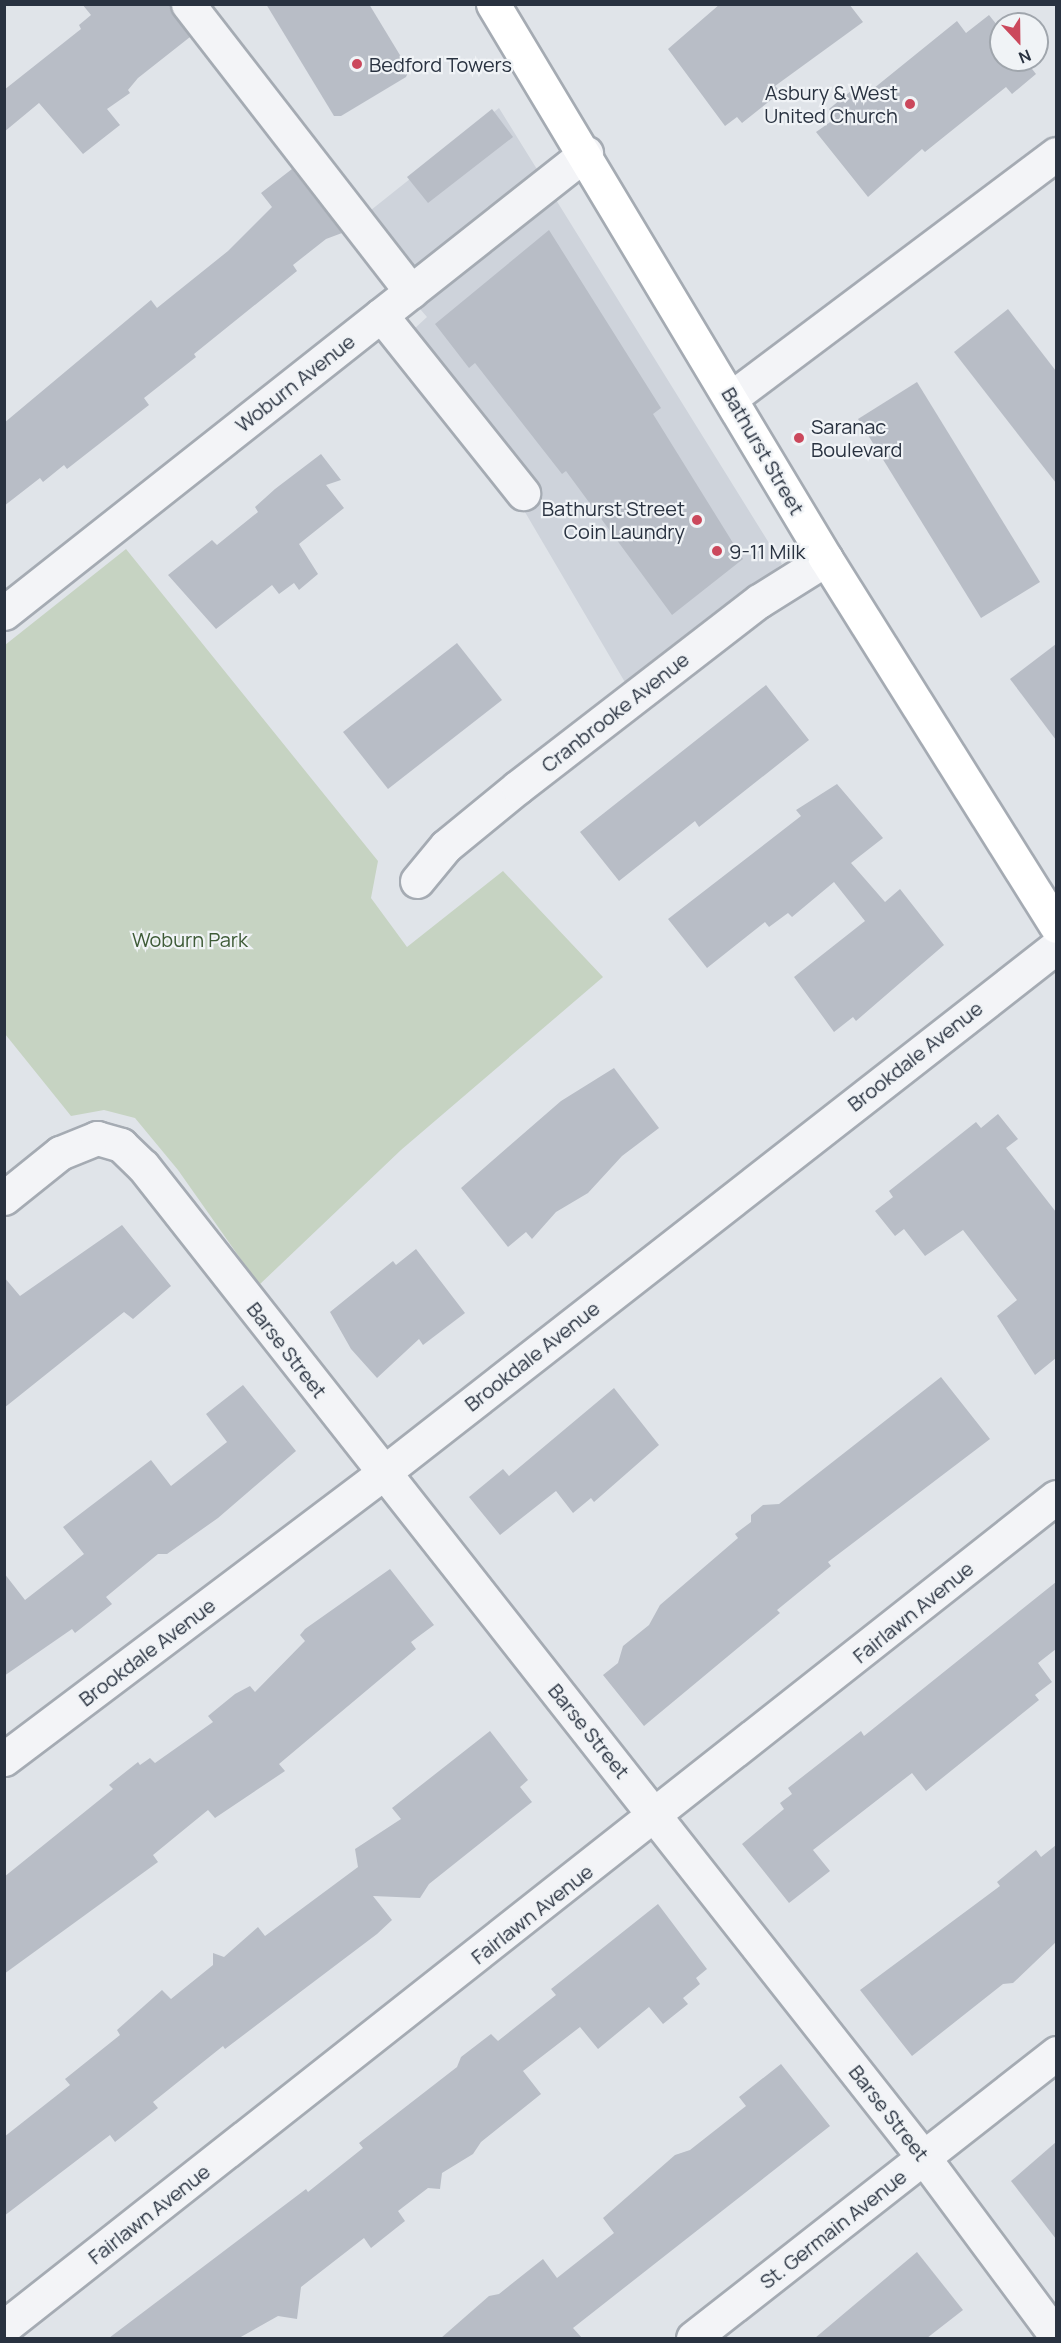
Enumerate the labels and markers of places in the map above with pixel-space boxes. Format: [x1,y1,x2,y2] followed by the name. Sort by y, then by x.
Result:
[369,52,512,76] place label: Bedford Towers
[350,57,364,71] marker: Bedford Towers
[764,80,898,127] place label: Asbury & West United Church
[903,97,917,111] marker: Asbury & West United Church
[811,414,902,461] place label: Saranac Boulevard
[792,431,806,445] marker: Saranac Boulevard
[542,496,685,543] place label: Bathurst Street Coin Laundry
[690,513,704,527] marker: Bathurst Street Coin Laundry
[729,539,805,563] place label: 9-11 Milk
[710,544,724,558] marker: 9-11 Milk

